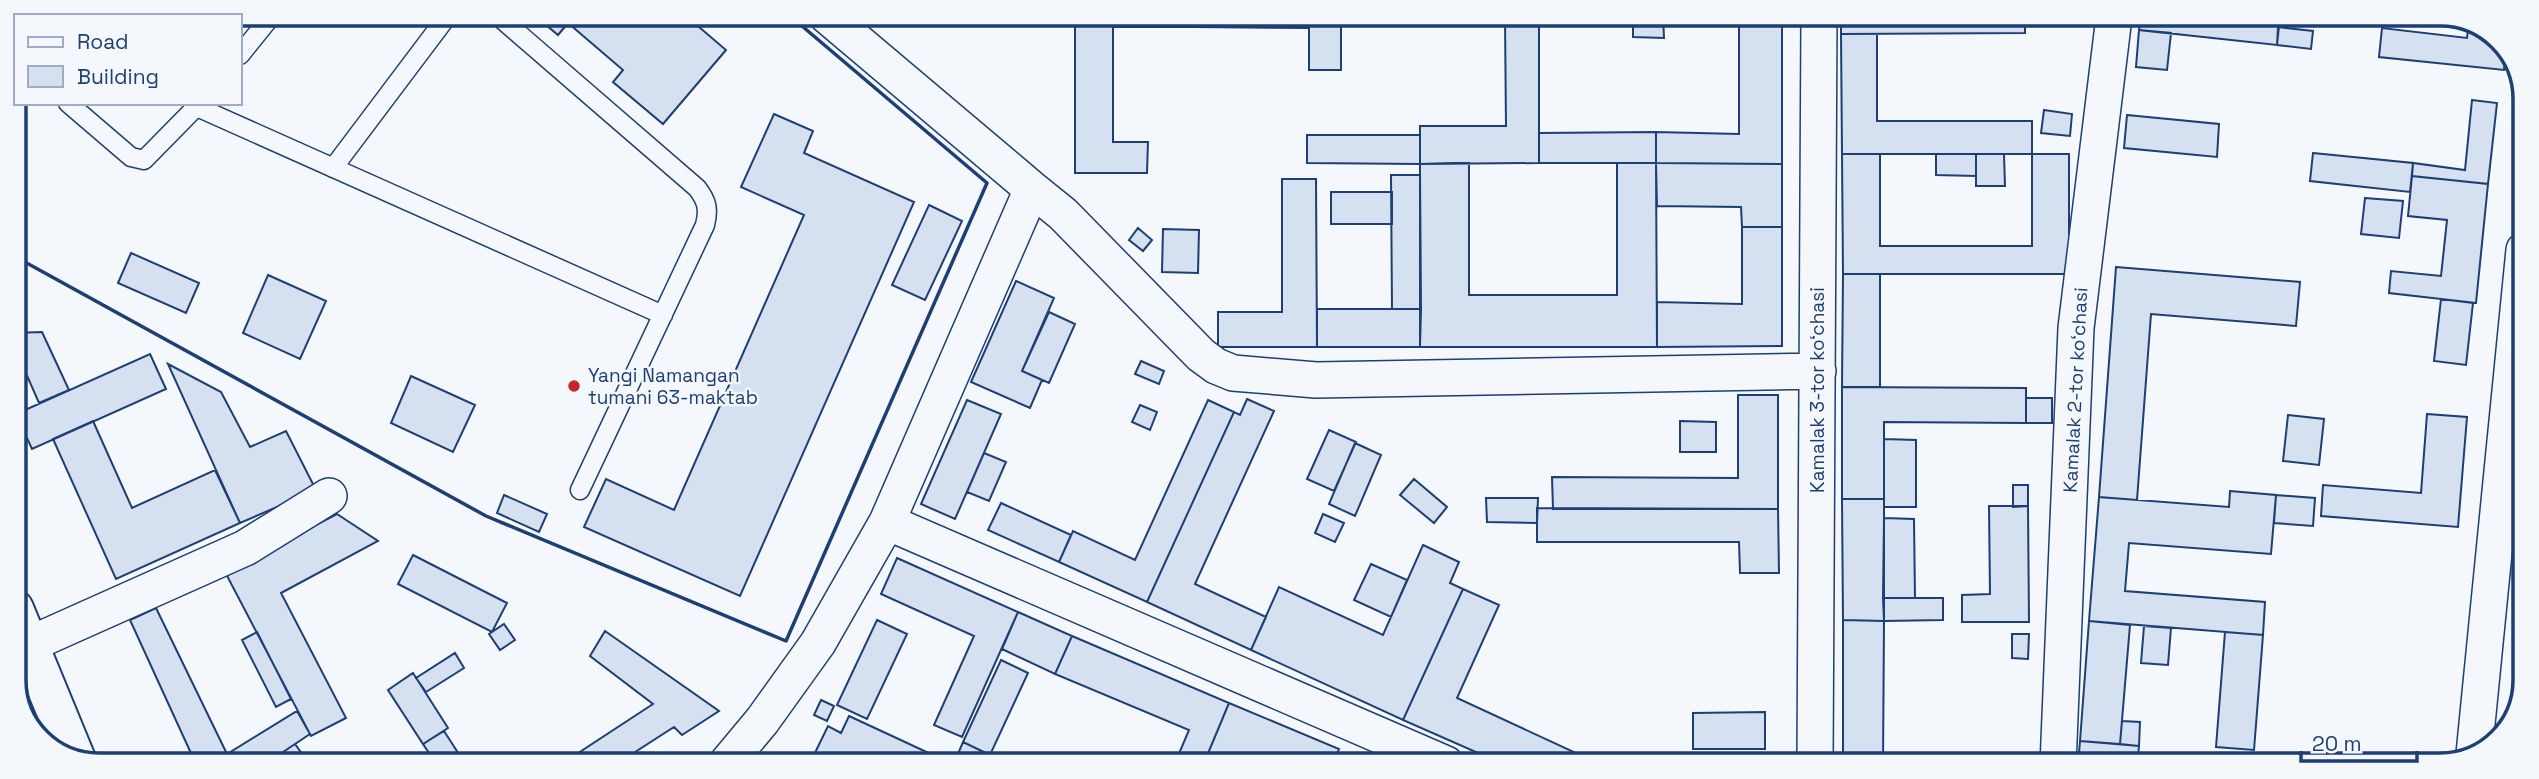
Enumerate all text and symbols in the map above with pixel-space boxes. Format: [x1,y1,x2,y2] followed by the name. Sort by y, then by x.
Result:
[14,14,242,105] legend
[77,28,129,55] text: Road
[77,63,159,90] text: Building
[1805,287,1830,493] street label: Kamalak 3-tor koʻchasi
[2058,287,2093,493] street label: Kamalak 2-tor koʻchasi
[588,363,758,410] place label: Yangi Namangan tumani 63-maktab
[566,378,582,394] marker: Yangi Namangan tumani 63-maktab
[2301,720,2416,764] scale bar
[2312,730,2362,757] text: 20 m

